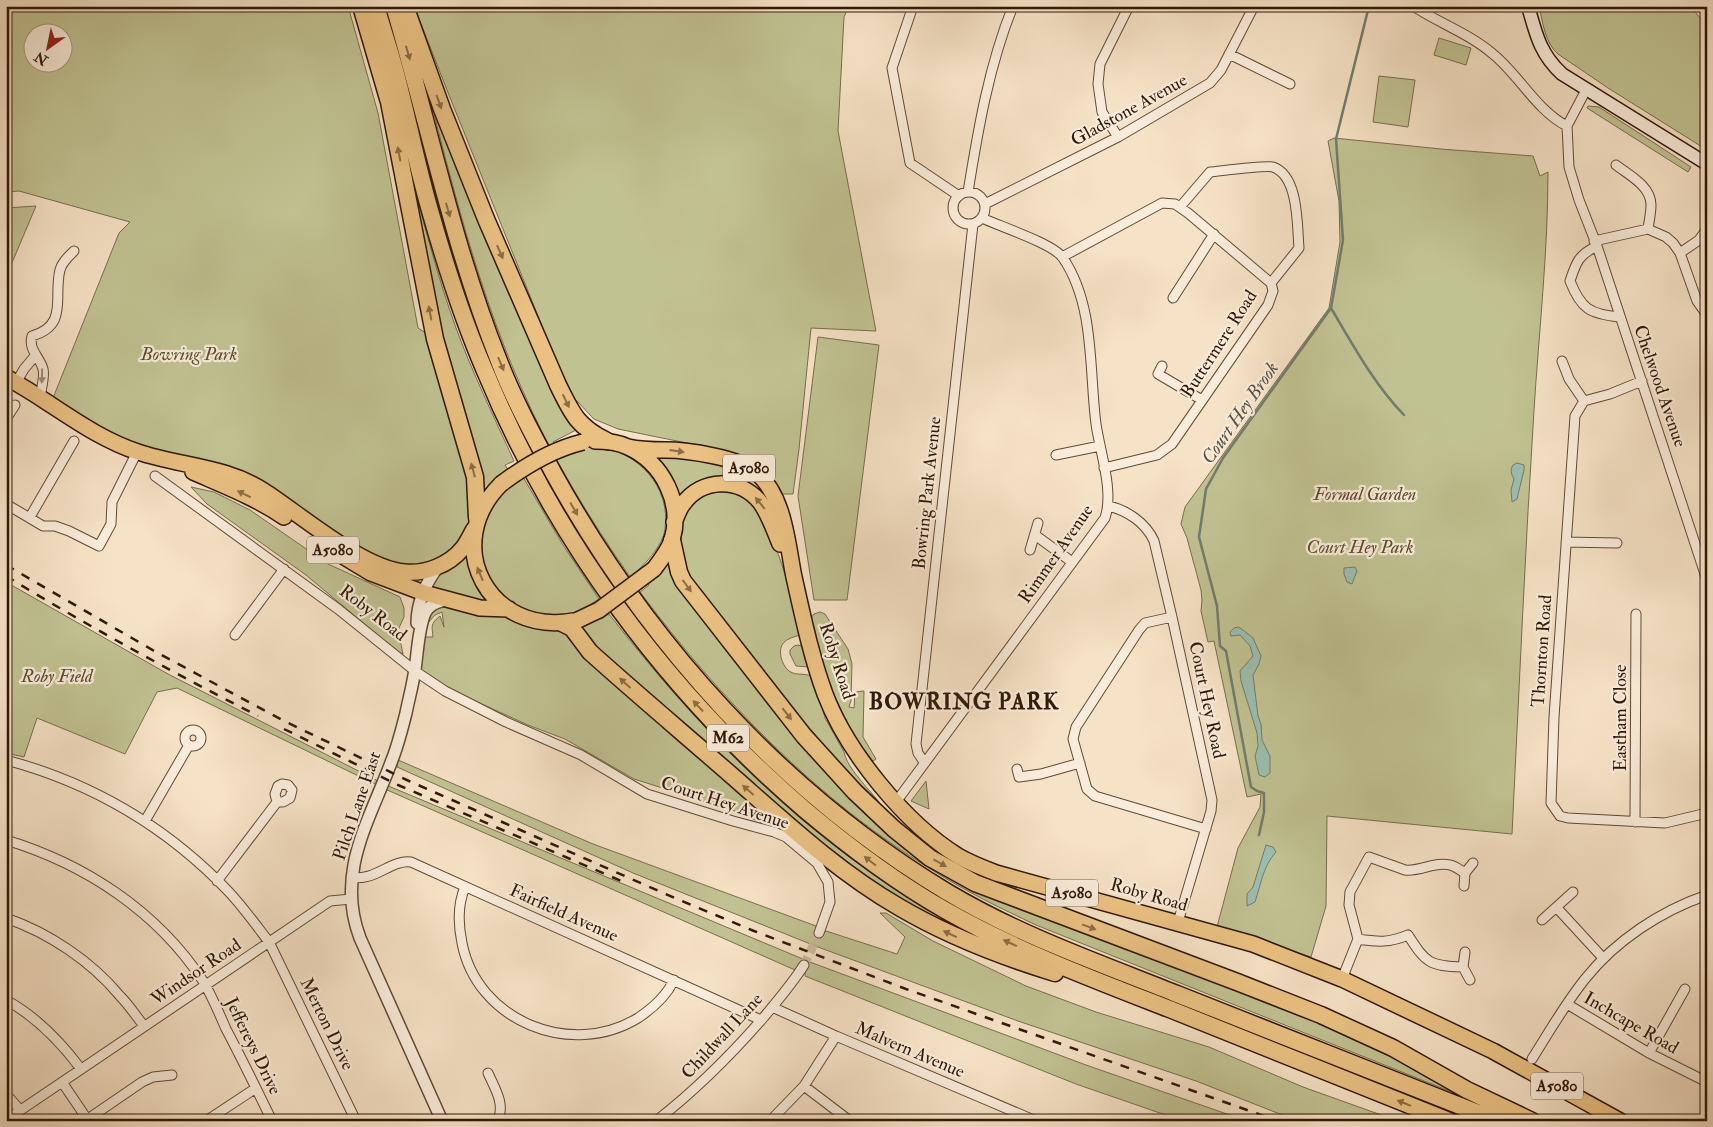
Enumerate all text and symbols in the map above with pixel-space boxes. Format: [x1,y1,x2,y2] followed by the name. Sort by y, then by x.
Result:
[22,22,72,72] north arrow
[404,46,412,61] one-way arrow
[31,48,52,70] text: N
[1067,68,1192,151] street label: Gladstone Avenue
[436,94,443,109] one-way arrow
[395,146,403,162] one-way arrow
[445,203,453,218] one-way arrow
[497,245,505,259] one-way arrow
[1176,286,1262,402] street label: Buttermere Road
[426,305,434,321] one-way arrow
[1628,322,1692,451] street label: Chelwood Avenue
[140,343,237,366] park label: Bowring Park
[497,357,505,371] one-way arrow
[1196,357,1284,469] water label: Court Hey Brook
[38,369,46,385] one-way arrow
[562,394,570,408] one-way arrow
[908,415,947,571] street label: Bowring Park Avenue
[669,447,685,455] one-way arrow
[723,454,775,482] road number: A5080
[469,462,477,478] one-way arrow
[1313,483,1416,506] park label: Formal Garden
[236,489,251,498] one-way arrow
[754,497,765,510] one-way arrow
[1013,500,1099,608] street label: Rimmer Avenue
[569,503,578,516] one-way arrow
[307,536,359,564] road number: A5080
[1307,536,1413,559] park label: Court Hey Park
[476,567,484,581] one-way arrow
[335,579,411,647] street label: Roby Road
[682,579,692,593] one-way arrow
[1527,594,1557,708] street label: Thornton Road
[814,620,860,702] street label: Roby Road
[1183,639,1231,761] street label: Court Hey Road
[1609,664,1632,772] street label: Eastham Close
[20,665,94,688] park label: Roby Field
[619,677,631,689] one-way arrow
[869,688,1059,716] district label: BOWRING PARK
[692,700,704,712] one-way arrow
[782,707,793,720] one-way arrow
[707,724,749,751] road number: M62
[328,748,386,863] street label: Pilch Lane East
[658,771,792,835] street label: Court Hey Avenue
[741,784,754,795] one-way arrow
[864,856,877,867] one-way arrow
[933,859,946,868] one-way arrow
[1108,873,1190,917] street label: Roby Road
[506,879,622,947] street label: Fairfield Avenue
[1046,880,1098,906] road number: A5080
[1082,923,1096,931] one-way arrow
[943,929,957,937] one-way arrow
[146,933,246,1011] street label: Windsor Road
[1003,939,1017,947] one-way arrow
[295,974,359,1074] street label: Merton Drive
[1579,987,1683,1060] street label: Inchcape Road
[676,988,768,1084] street label: Childwall Lane
[219,993,287,1099] street label: Jeffereys Drive
[852,1017,968,1083] street label: Malvern Avenue
[1531,1072,1583,1100] road number: A5080
[1397,1098,1411,1106] one-way arrow

